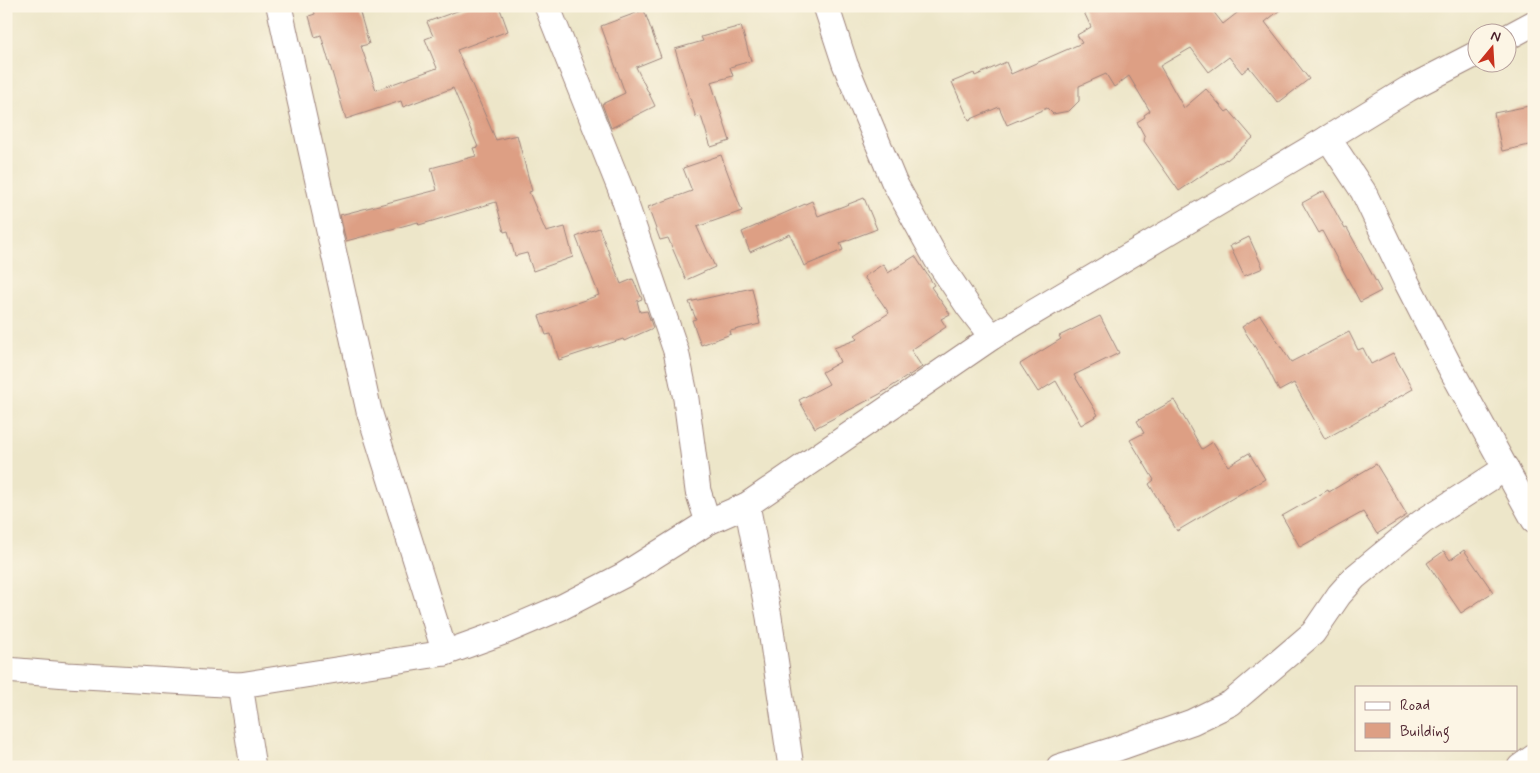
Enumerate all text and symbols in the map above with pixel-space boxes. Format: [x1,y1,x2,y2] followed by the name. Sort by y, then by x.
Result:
[1468,22,1518,72] north arrow
[1488,27,1503,47] text: N
[1355,686,1518,750] legend
[1400,696,1430,716] text: Road
[1400,722,1450,743] text: Building

